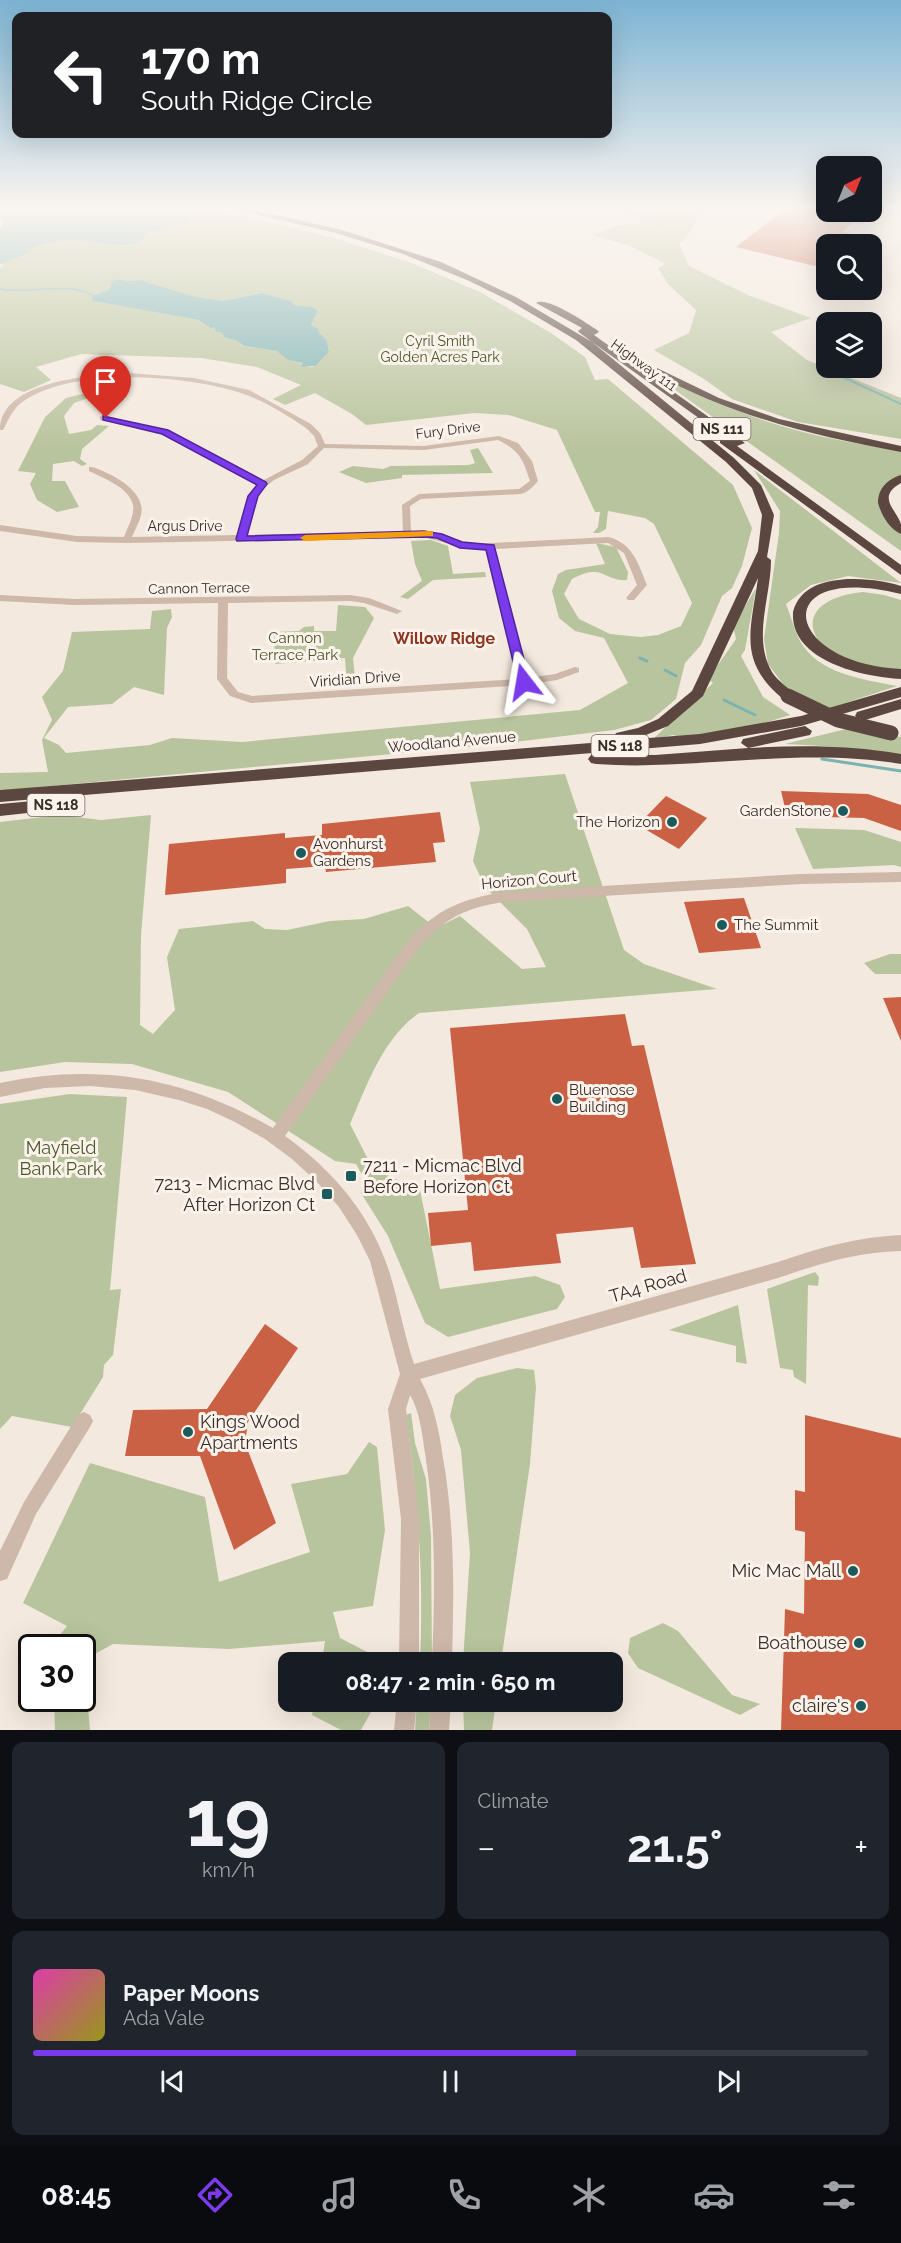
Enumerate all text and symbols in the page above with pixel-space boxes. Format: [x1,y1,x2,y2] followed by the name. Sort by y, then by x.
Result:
[141,35,260,84] text: 170 m
[42,36,120,114] icon: left
[141,85,372,116] text: South Ridge Circle
[816,156,882,222] north arrow
[816,156,882,378] map controls
[816,234,882,300] button: search
[816,312,882,378] button: layers
[380,333,500,365] park label: Cyril Smith Golden Acres Park
[608,336,680,394] street label: Highway 111
[80,356,131,418] pin
[89,365,122,398] icon: arrive
[415,418,481,442] street label: Fury Drive
[694,418,750,440] road number: NS 111
[148,518,222,534] street label: Argus Drive
[148,579,250,597] street label: Cannon Terrace
[252,629,338,664] park label: Cannon Terrace Park
[393,629,495,648] district label: Willow Ridge
[492,650,556,714] position arrow
[309,667,401,691] street label: Viridian Drive
[387,727,517,757] street label: Woodland Avenue
[592,735,648,757] road number: NS 118
[28,794,84,816] road number: NS 118
[740,802,831,820] place label: GardenStone
[836,804,850,818] marker: GardenStone
[576,813,660,831] place label: The Horizon
[665,815,679,829] marker: The Horizon
[313,835,383,870] place label: Avonhurst Gardens
[294,846,308,860] marker: Avonhurst Gardens
[481,867,577,893] street label: Horizon Court
[734,916,818,934] place label: The Summit
[715,918,729,932] marker: The Summit
[569,1081,635,1116] place label: Bluenose Building
[550,1092,564,1106] marker: Bluenose Building
[19,1137,103,1179] park label: Mayfield Bank Park
[363,1155,522,1197] place label: 7211 - Micmac Blvd Before Horizon Ct
[344,1169,358,1183] marker: 7211 - Micmac Blvd Before Horizon Ct
[154,1173,315,1215] place label: 7213 - Micmac Blvd After Horizon Ct
[320,1187,334,1201] marker: 7213 - Micmac Blvd After Horizon Ct
[607,1264,689,1307] street label: TA4 Road
[200,1411,300,1453] place label: Kings Wood Apartments
[181,1425,195,1439] marker: Kings Wood Apartments
[732,1560,841,1581] place label: Mic Mac Mall
[846,1564,860,1578] marker: Mic Mac Mall
[757,1632,847,1653] place label: Boathouse
[18,1634,96,1712] speed limit sign: 30
[852,1636,866,1650] marker: Boathouse
[345,1669,556,1695] text: 08:47 · 2 min · 650 m
[792,1695,849,1716] place label: claire's
[854,1699,868,1713] marker: claire's
[186,1773,270,1864] text: 19
[478,1789,549,1813] text: Climate
[627,1820,723,1873] text: 21.5°
[478,1828,495,1867] text: −
[854,1828,868,1867] text: +
[202,1858,255,1882] text: km/h
[123,1980,259,2006] text: Paper Moons
[123,2006,205,2030] text: Ada Vale
[156,2065,189,2098] icon: previous
[434,2065,467,2098] icon: pause
[712,2065,745,2098] icon: next
[194,2174,236,2216] icon: directions
[319,2174,361,2216] icon: music
[443,2174,485,2216] icon: phone
[568,2174,610,2216] icon: climate
[693,2174,735,2216] icon: car
[818,2174,860,2216] icon: filters
[41,2180,111,2211] text: 08:45

